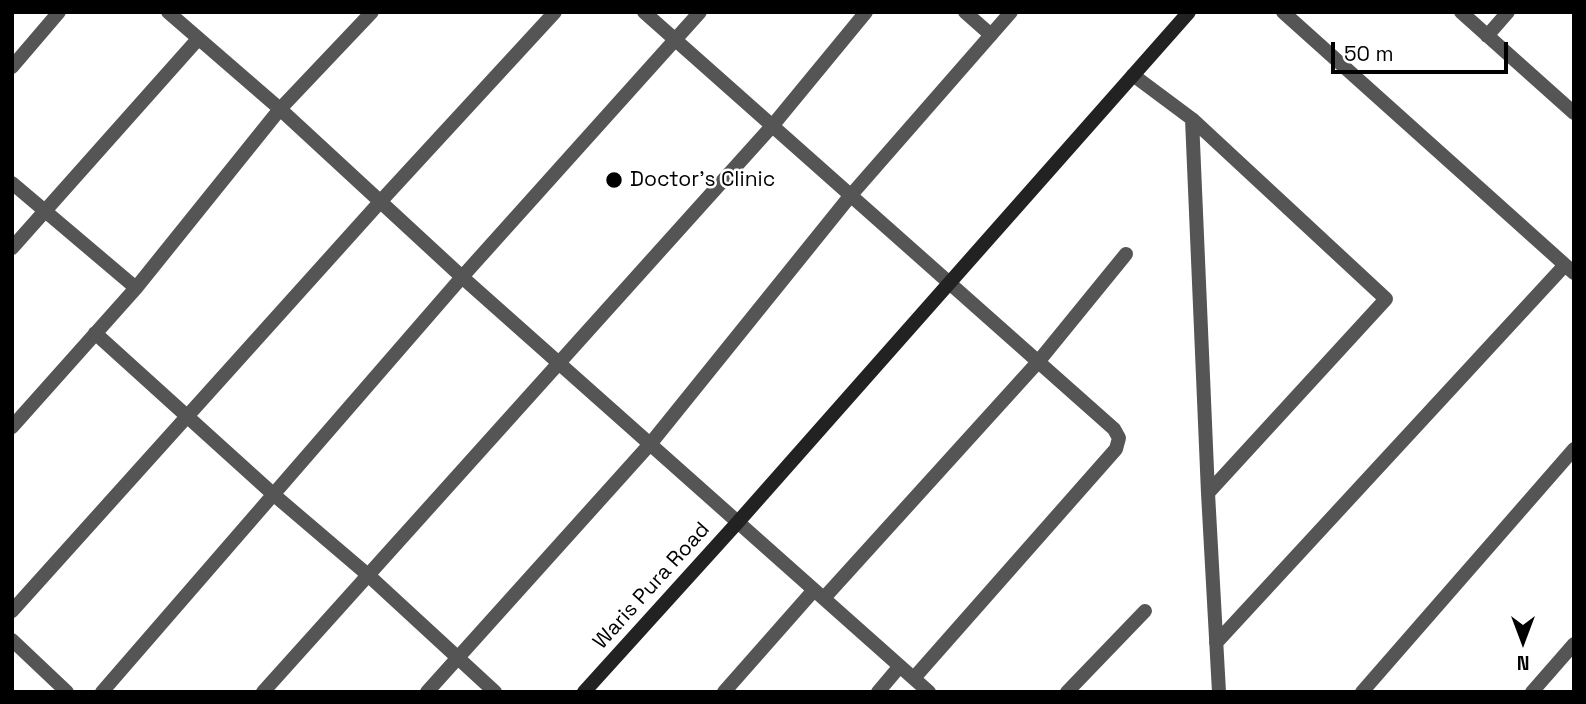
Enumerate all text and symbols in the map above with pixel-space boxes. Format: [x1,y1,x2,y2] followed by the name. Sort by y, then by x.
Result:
[1334,28,1511,72] scale bar
[1344,40,1394,67] text: 50 m
[630,167,775,193] place label: Doctor's Clinic
[604,170,624,190] marker: Doctor's Clinic
[589,517,715,655] street label: Waris Pura Road
[1488,606,1558,676] north arrow
[1517,650,1529,675] text: N

